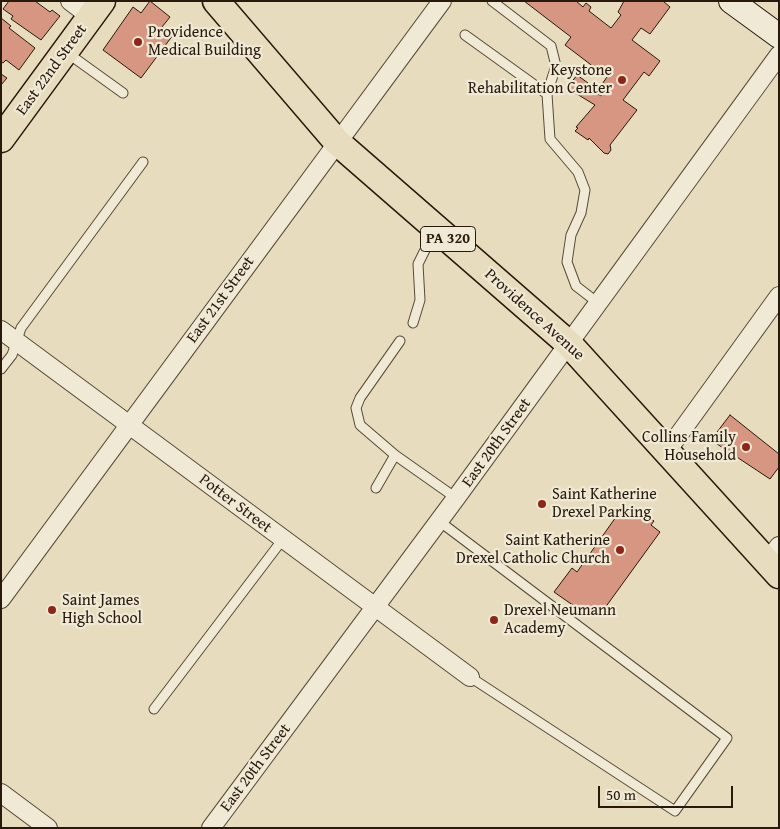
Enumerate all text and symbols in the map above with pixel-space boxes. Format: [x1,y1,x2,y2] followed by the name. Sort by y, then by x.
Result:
[12,21,92,119] street label: East 22nd Street
[148,23,261,61] place label: Providence Medical Building
[132,36,144,48] marker: Providence Medical Building
[468,61,612,99] place label: Keystone Rehabilitation Center
[616,74,628,86] marker: Keystone Rehabilitation Center
[420,226,476,252] road number: PA 320
[183,253,259,347] street label: East 21st Street
[480,265,588,365] street label: Providence Avenue
[458,395,536,491] street label: East 20th Street
[642,428,736,466] place label: Collins Family Household
[740,441,752,453] marker: Collins Family Household
[195,470,275,538] street label: Potter Street
[552,485,657,523] place label: Saint Katherine Drexel Parking
[536,498,548,510] marker: Saint Katherine Drexel Parking
[456,531,610,569] place label: Saint Katherine Drexel Catholic Church
[614,544,626,556] marker: Saint Katherine Drexel Catholic Church
[62,591,142,629] place label: Saint James High School
[504,601,616,639] place label: Drexel Neumann Academy
[46,604,58,616] marker: Saint James High School
[488,614,500,626] marker: Drexel Neumann Academy
[217,720,295,816] street label: East 20th Street
[600,776,735,808] scale bar
[606,784,636,805] text: 50 m

